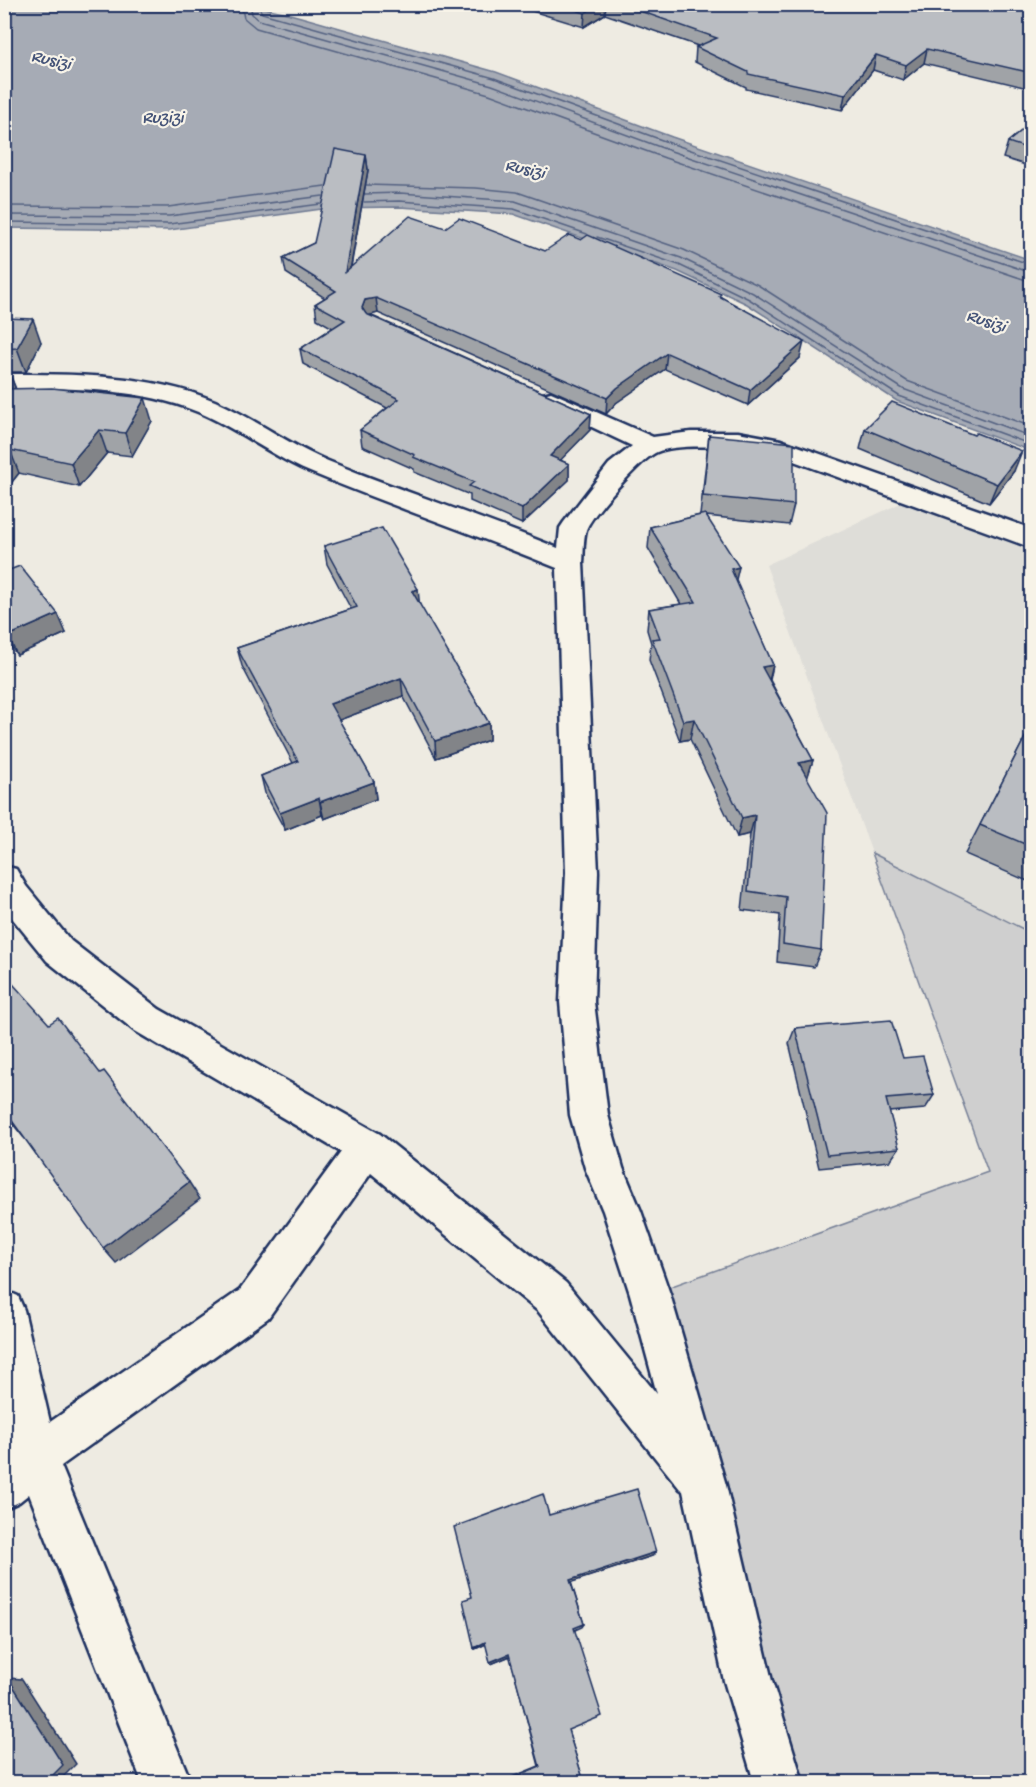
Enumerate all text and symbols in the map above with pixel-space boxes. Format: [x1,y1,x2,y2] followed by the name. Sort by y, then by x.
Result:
[29,46,75,76] water label: Rusizi
[142,108,186,129] water label: Ruzizi
[503,155,549,185] water label: Rusizi
[964,306,1010,339] water label: Rusizi

